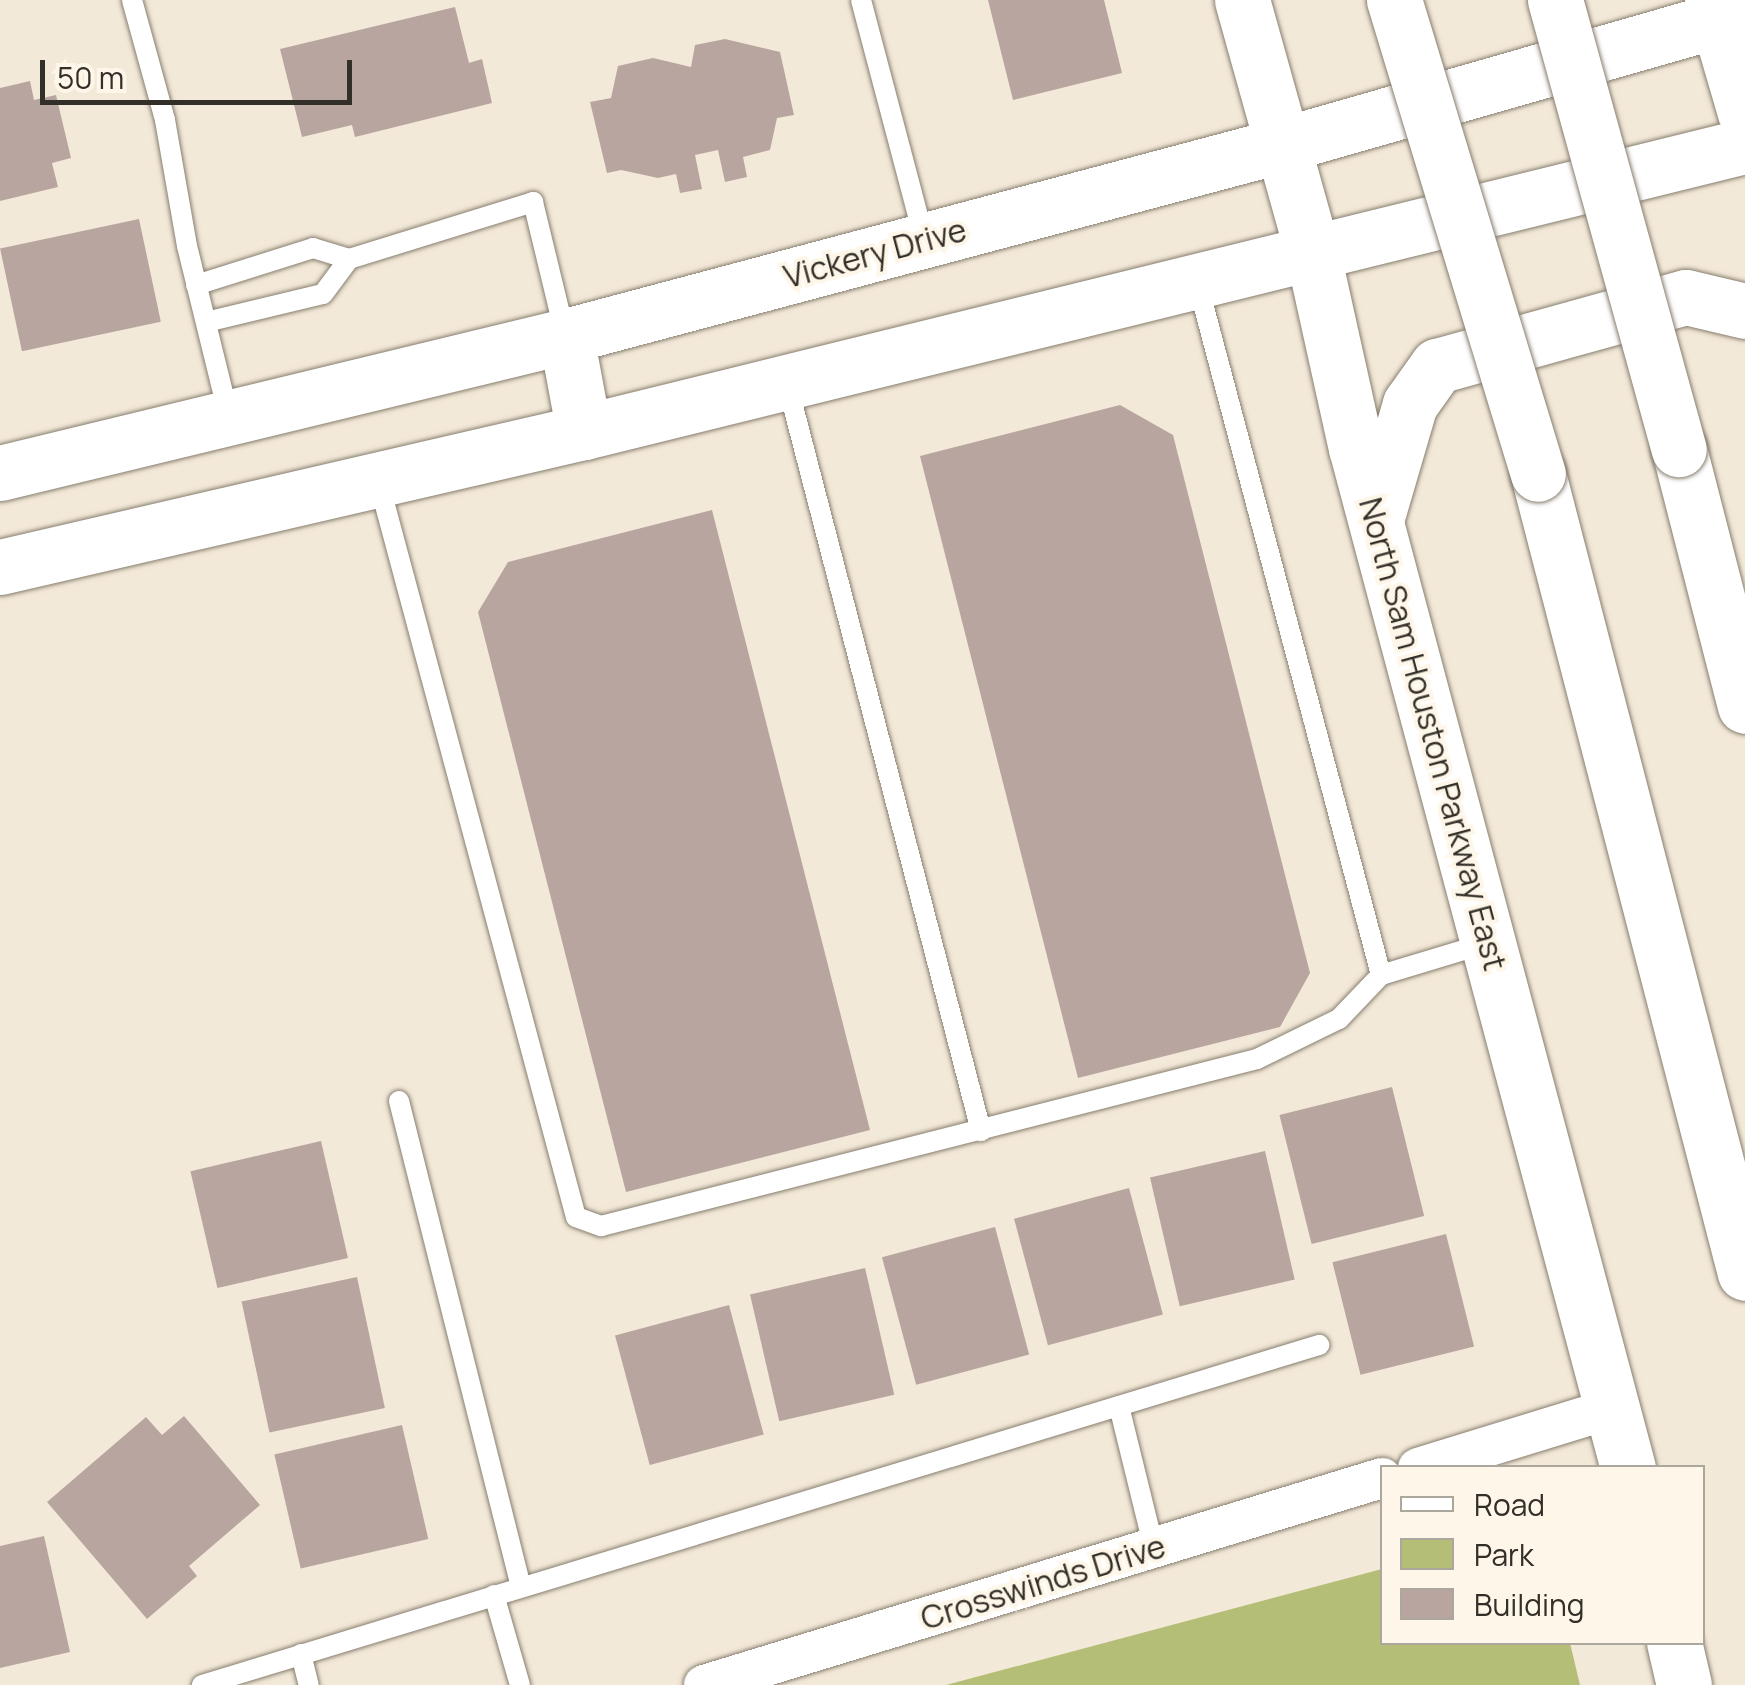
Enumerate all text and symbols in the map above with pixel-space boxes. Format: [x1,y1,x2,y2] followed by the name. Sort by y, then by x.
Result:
[45,40,358,102] scale bar
[57,57,124,98] text: 50 m
[779,210,971,296] street label: Vickery Drive
[1351,493,1515,975] street label: North Sam Houston Parkway East
[1380,1465,1705,1645] legend
[1474,1484,1545,1525] text: Road
[916,1527,1170,1637] street label: Crosswinds Drive
[1474,1534,1534,1575] text: Park
[1474,1584,1585,1625] text: Building

